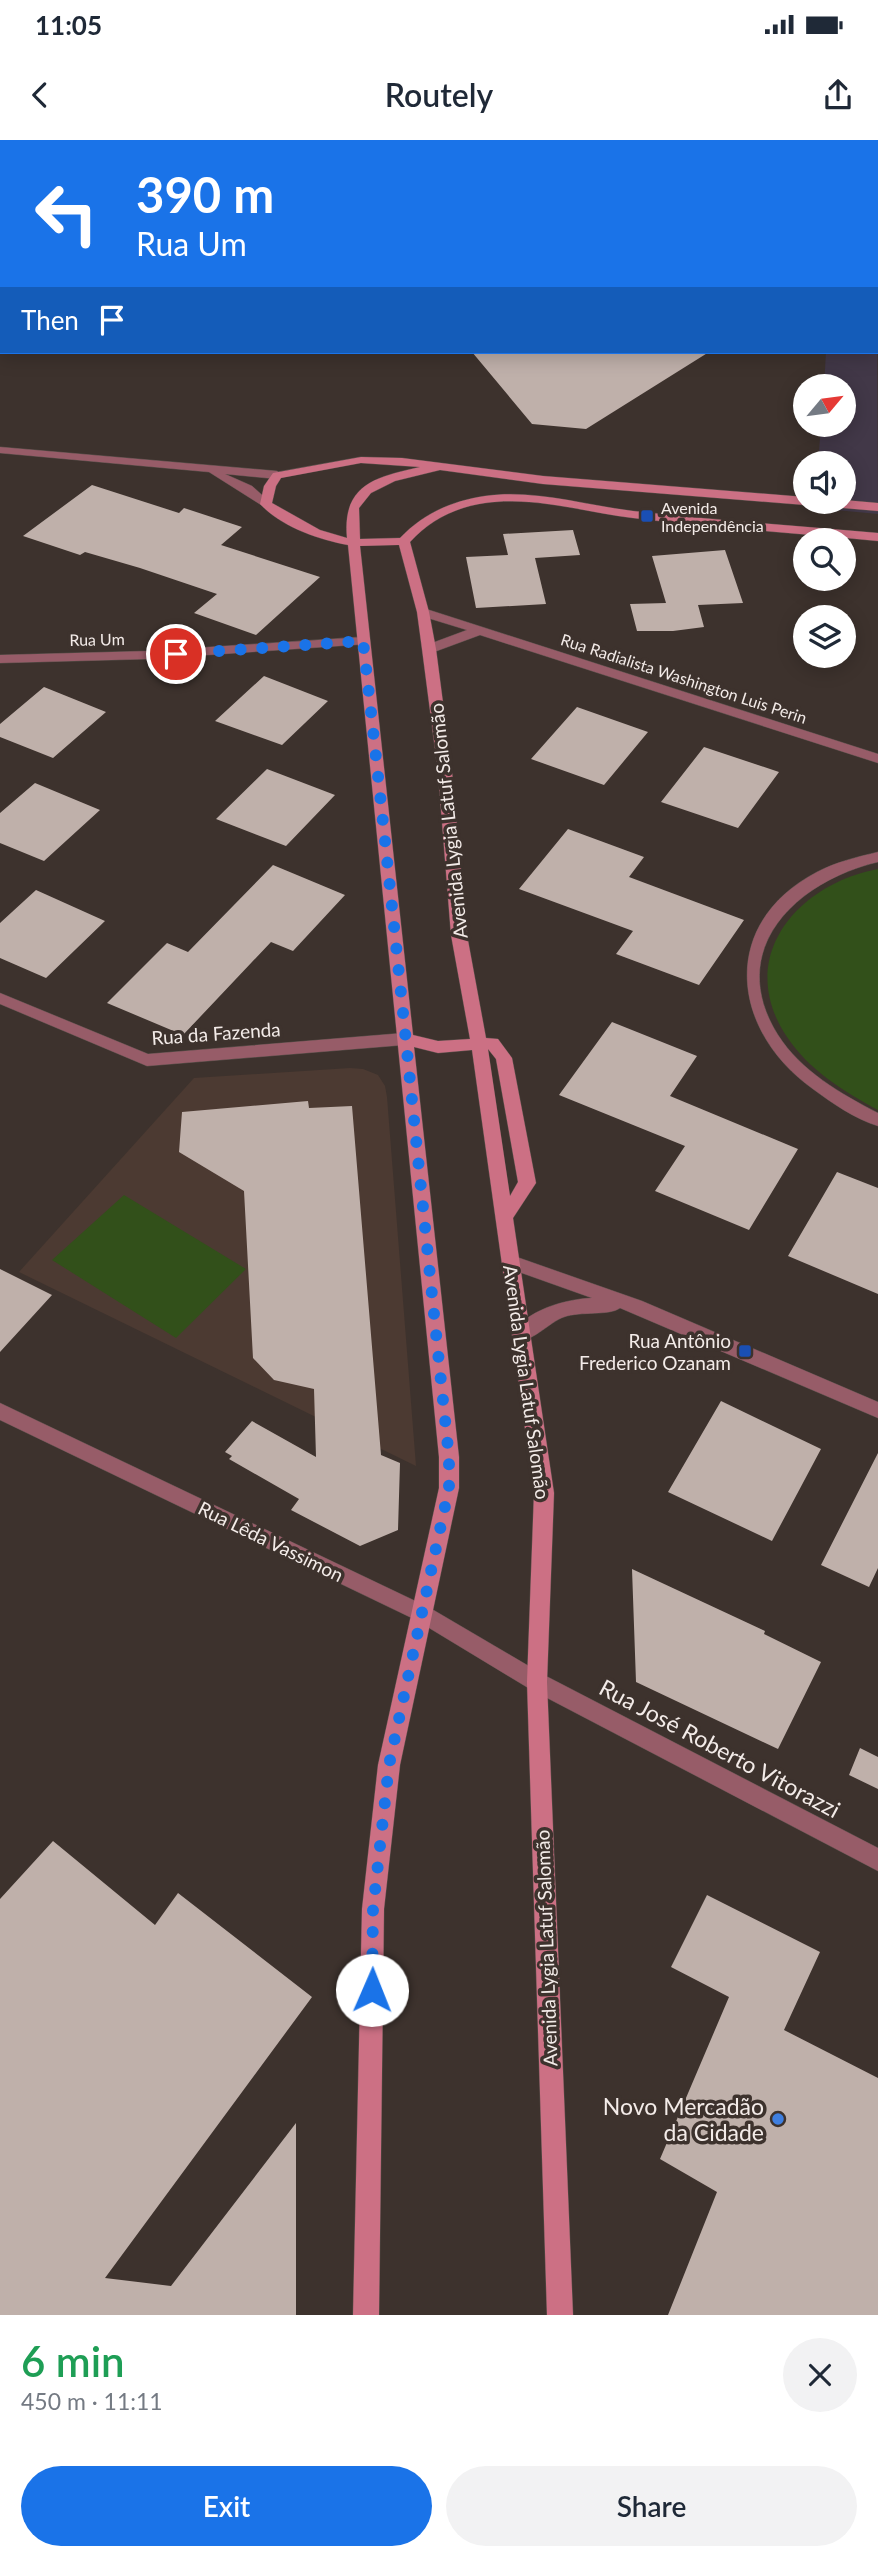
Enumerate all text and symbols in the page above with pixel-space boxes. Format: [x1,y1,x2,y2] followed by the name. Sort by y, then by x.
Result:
[35,9,102,41] text: 11:05
[385,75,493,114] text: Routely
[21,76,59,114] icon: back
[819,76,857,114] icon: share
[136,165,274,223] text: 390 m
[21,168,112,259] icon: left
[136,224,247,263] text: Rua Um
[93,301,131,339] icon: arrive
[21,304,79,336] text: Then
[793,374,856,438] north arrow
[793,374,856,668] map controls
[793,451,856,514] button: sound
[661,498,764,535] place label: Avenida Independência
[639,508,655,524] marker: Avenida Independência
[793,528,856,591] button: search
[793,605,856,668] button: layers
[146,624,206,684] pin
[69,629,125,649] street label: Rua Um
[559,629,809,727] street label: Rua Radialista Washington Luis Perin
[157,635,195,673] icon: arrive
[424,702,472,940] street label: Avenida Lygia Latuf Salomão
[151,1017,281,1049] street label: Rua da Fazenda
[499,1263,555,1501] street label: Avenida Lygia Latuf Salomão
[579,1329,731,1374] place label: Rua Antônio Frederico Ozanam
[737,1343,753,1359] marker: Rua Antônio Frederico Ozanam
[195,1496,347,1586] street label: Rua Lêda Vassimon
[595,1673,845,1823] street label: Rua José Roberto Vitorazzi
[530,1829,562,2067] street label: Avenida Lygia Latuf Salomão
[335,1953,409,2027] position arrow
[603,2092,764,2146] place label: Novo Mercadão da Cidade
[770,2111,786,2127] marker: Novo Mercadão da Cidade
[21,2336,125,2386] text: 6 min
[783,2338,857,2412] button: close
[21,2387,163,2415] text: 450 m · 11:11
[21,2466,432,2546] button: Exit
[446,2466,857,2546] button: Share

